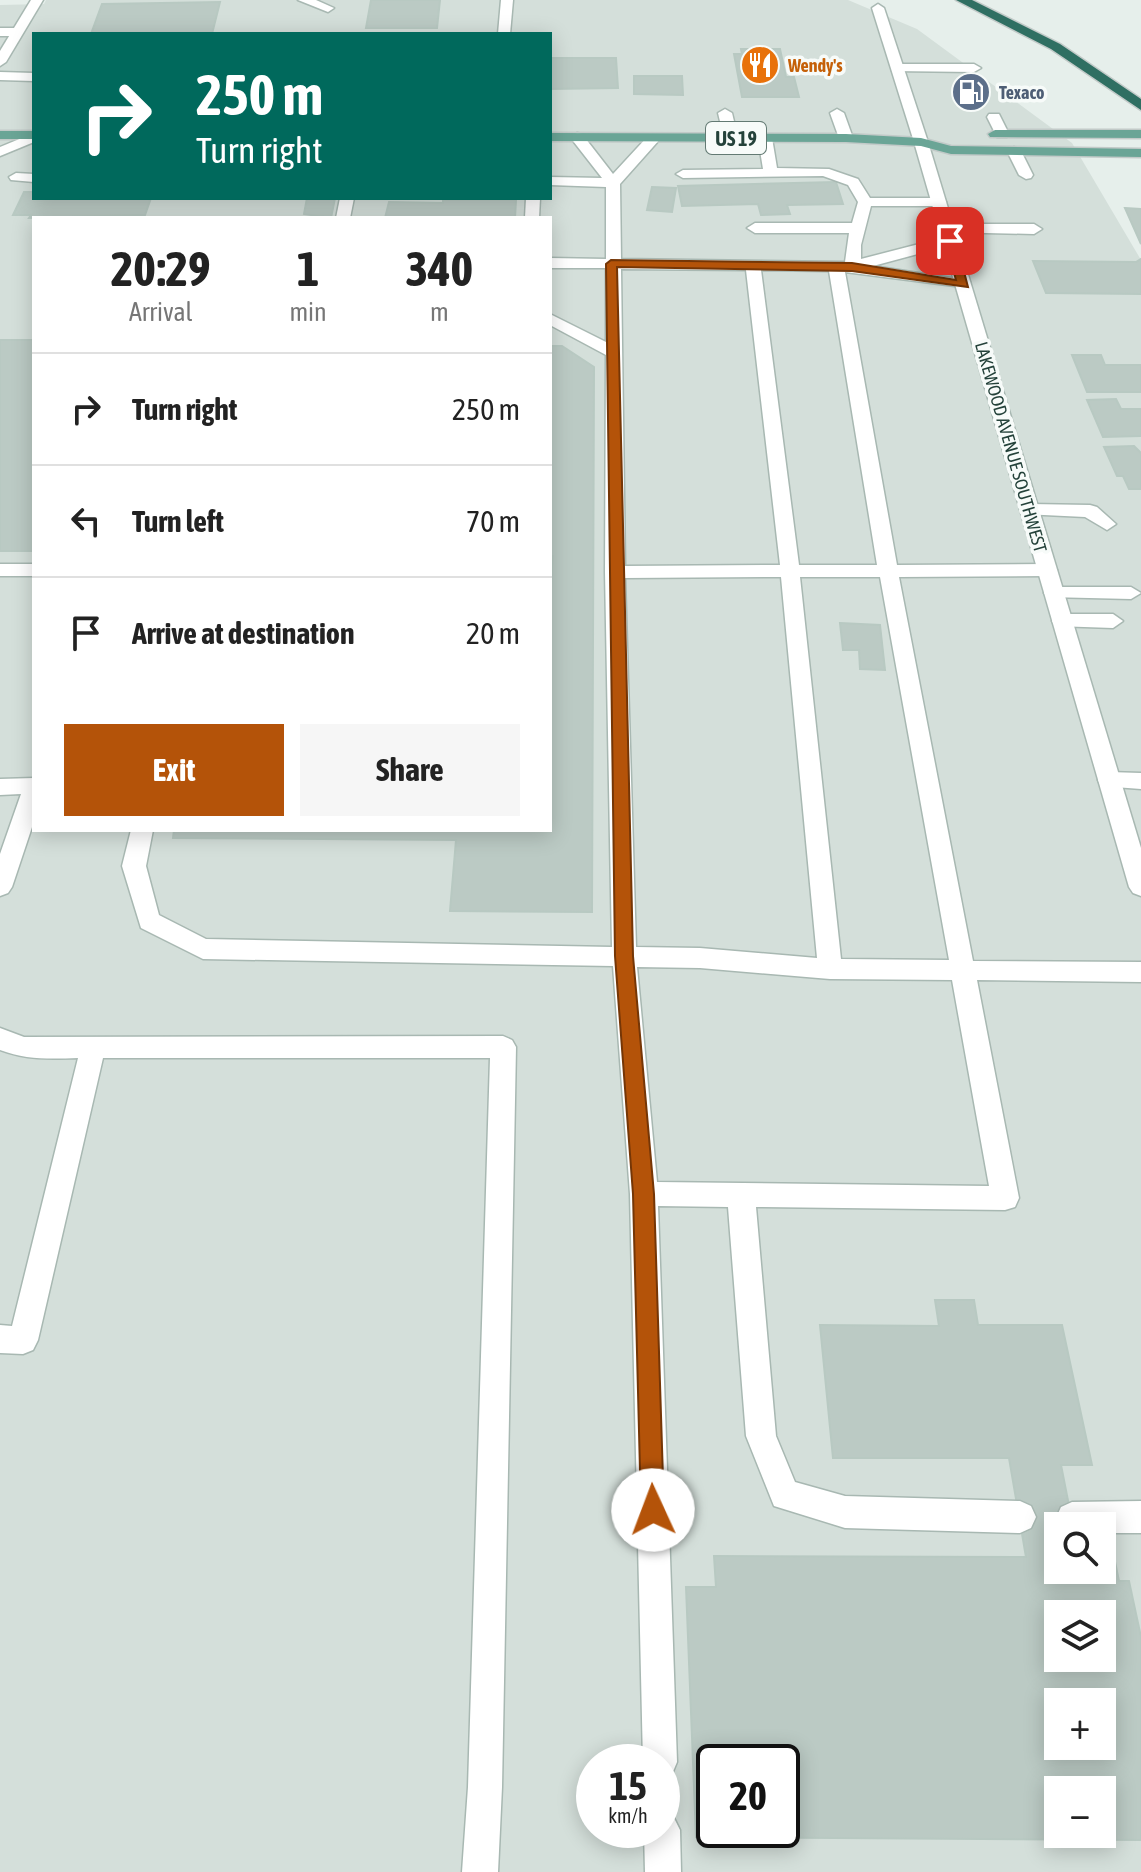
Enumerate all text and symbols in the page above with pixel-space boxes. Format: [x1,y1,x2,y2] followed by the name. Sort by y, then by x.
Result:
[739,44,781,86] restaurant icon: Wendy's
[787,55,843,76] place label: Wendy's
[196,63,323,127] text: 250 m
[64,64,168,168] icon: right
[950,71,992,113] fuel station icon: Texaco
[999,82,1045,103] place label: Texaco
[706,122,766,154] road number: US 19
[196,129,323,171] text: Turn right
[916,207,984,275] pin
[928,219,972,263] icon: arrive
[111,241,211,296] text: 20:29
[297,241,319,296] text: 1
[406,241,473,296] text: 340
[129,297,192,327] text: Arrival
[289,297,327,327] text: min
[430,297,449,327] text: m
[971,339,1051,555] street label: LAKEWOOD AVENUE SOUTHWEST
[64,387,108,431] icon: right
[132,392,238,426] text: Turn right
[452,392,520,426] text: 250 m
[64,499,108,543] icon: left
[132,504,224,538] text: Turn left
[466,504,520,538] text: 70 m
[64,611,108,655] icon: arrive
[132,616,354,650] text: Arrive at destination
[466,616,520,650] text: 20 m
[64,724,284,816] button: Exit
[300,724,520,816] button: Share
[611,1468,695,1552] position arrow
[1044,1512,1116,1848] map controls
[1044,1512,1116,1584] button: search
[1044,1600,1116,1672] button: layers
[1044,1688,1116,1760] button: +
[696,1744,800,1848] speed limit sign: 20
[609,1763,647,1808] text: 15
[1044,1776,1116,1848] button: −
[608,1804,648,1827] text: km/h

